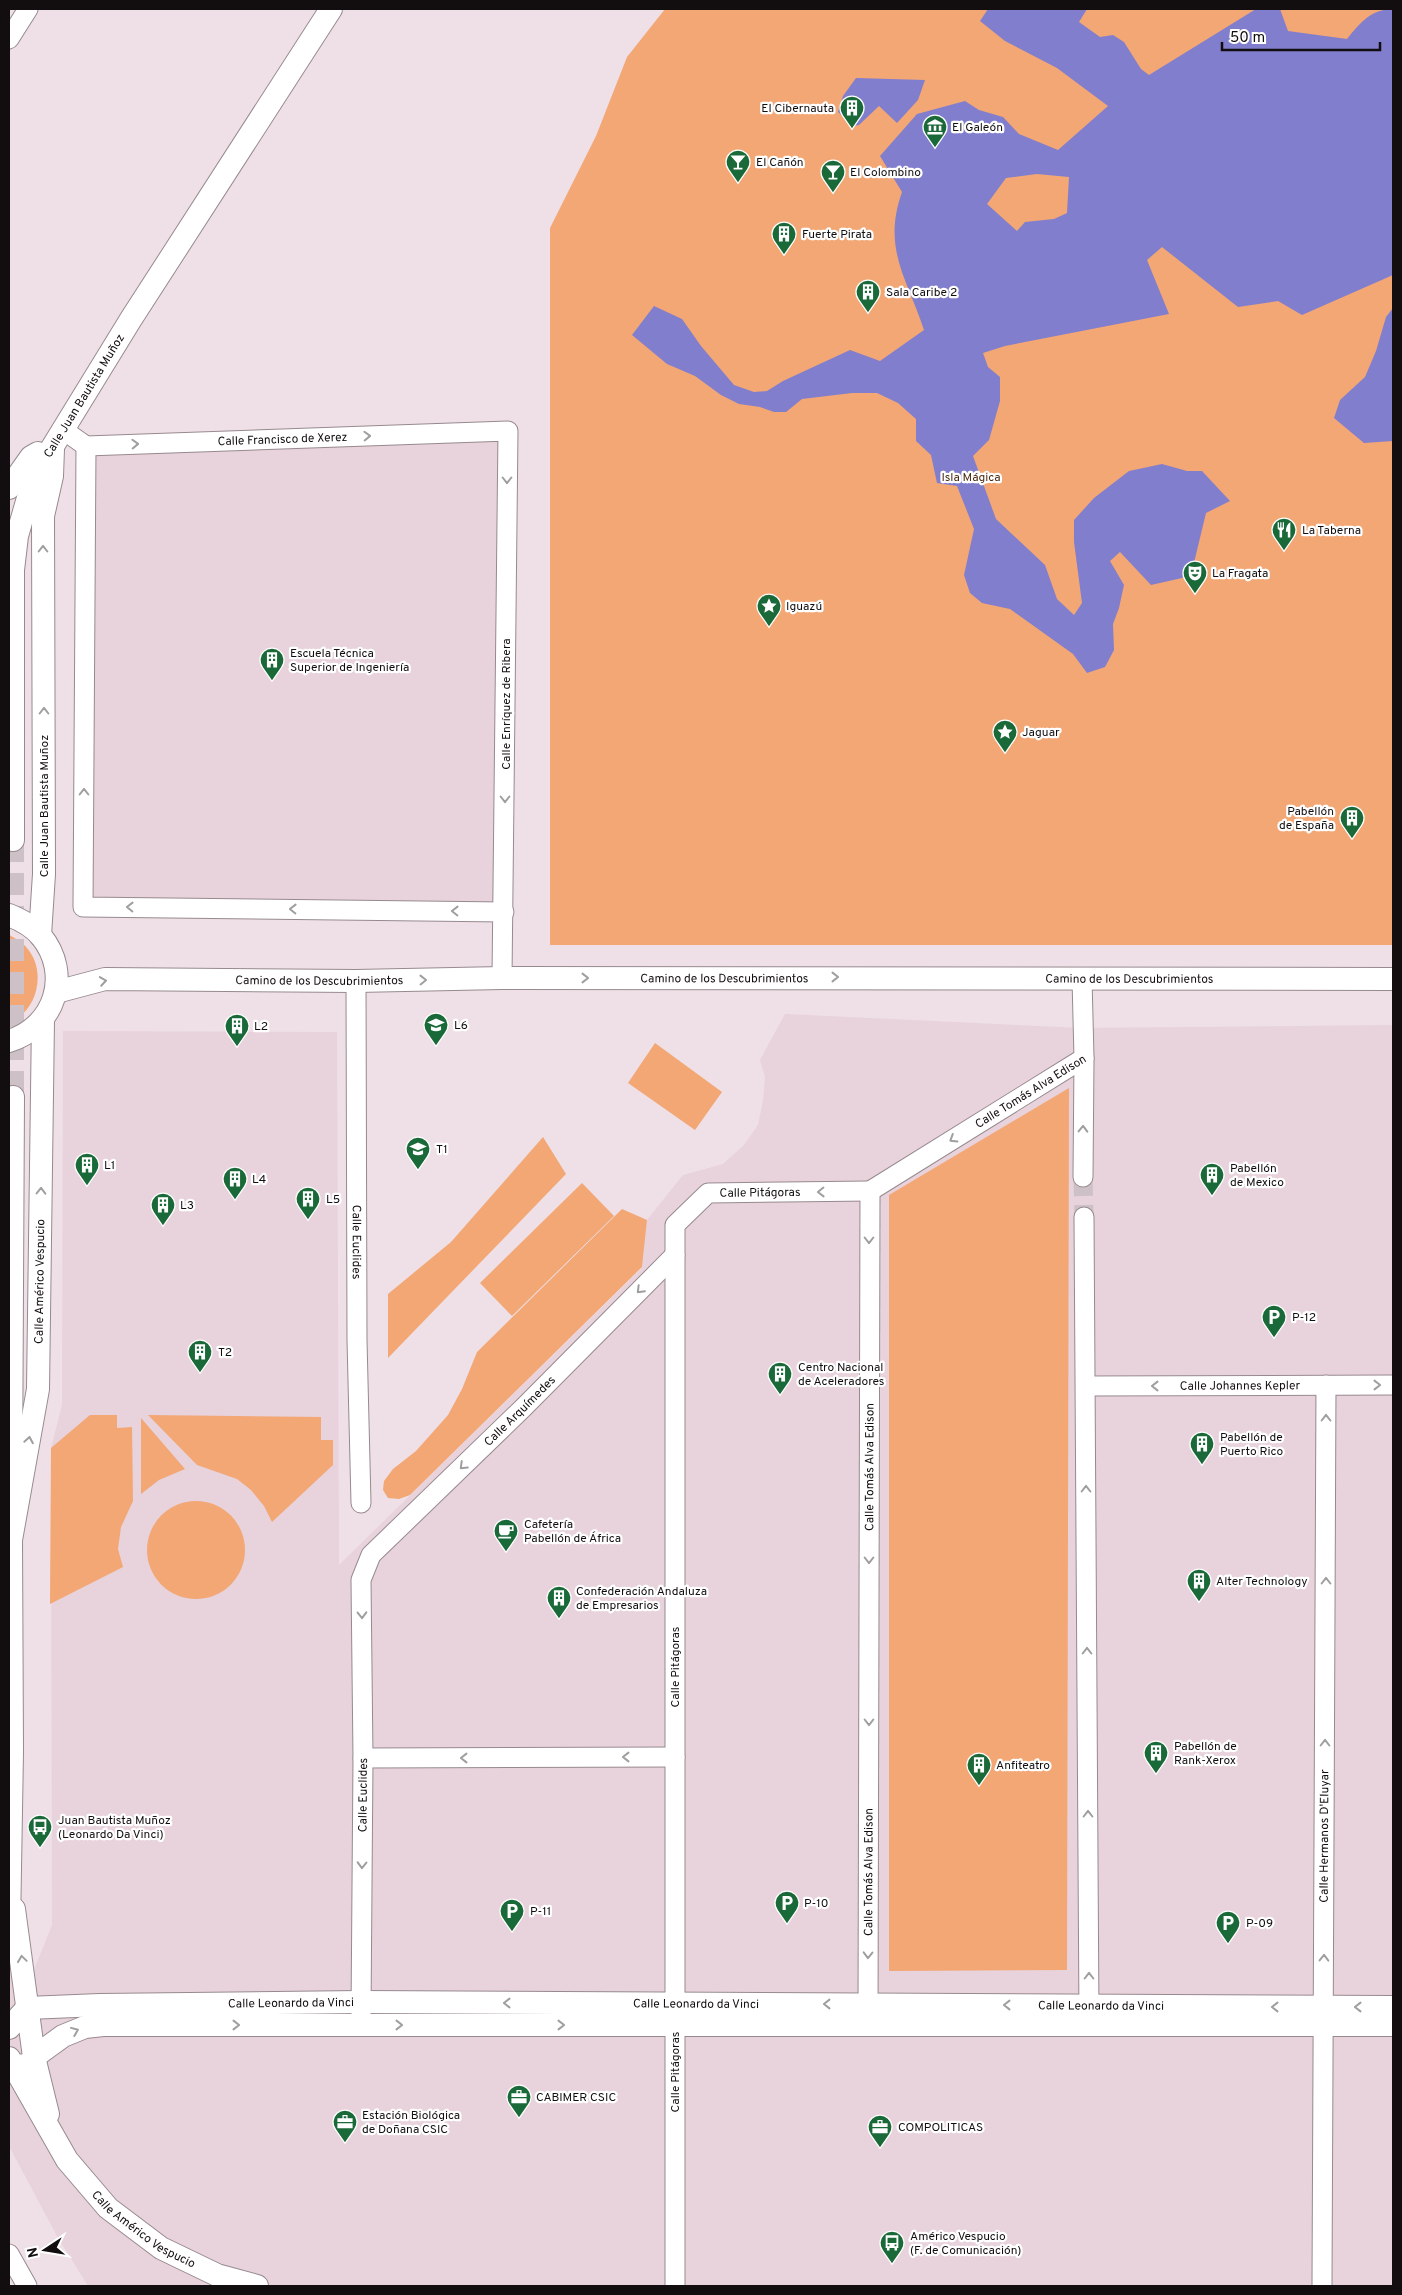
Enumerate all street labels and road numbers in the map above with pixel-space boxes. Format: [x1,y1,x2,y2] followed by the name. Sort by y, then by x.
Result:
[41,331,129,461] street label: Calle Juan Bautista Muñoz
[217,430,348,450] street label: Calle Francisco de Xerez
[499,638,515,770] street label: Calle Enríquez de Ribera
[37,735,53,877] street label: Calle Juan Bautista Muñoz
[640,971,808,987] street label: Camino de los Descubrimientos
[1045,972,1213,988] street label: Camino de los Descubrimientos
[235,973,404,990] street label: Camino de los Descubrimientos
[972,1051,1090,1133] street label: Calle Tomás Alva Edison
[719,1185,801,1202] street label: Calle Pitágoras
[348,1205,364,1279] street label: Calle Euclides
[32,1219,49,1344] street label: Calle Américo Vespucio
[481,1373,559,1450] street label: Calle Arquímedes
[1180,1378,1301,1395] street label: Calle Johannes Kepler
[862,1403,878,1531] street label: Calle Tomás Alva Edison
[668,1627,684,1707] street label: Calle Pitágoras
[355,1758,372,1832] street label: Calle Euclides
[1317,1769,1333,1903] street label: Calle Hermanos D'Eluyar
[861,1808,878,1936] street label: Calle Tomás Alva Edison
[228,1995,354,2013] street label: Calle Leonardo da Vinci
[633,1996,759,2013] street label: Calle Leonardo da Vinci
[1038,1998,1164,2015] street label: Calle Leonardo da Vinci
[668,2032,684,2112] street label: Calle Pitágoras
[88,2188,198,2273] street label: Calle Américo Vespucio

